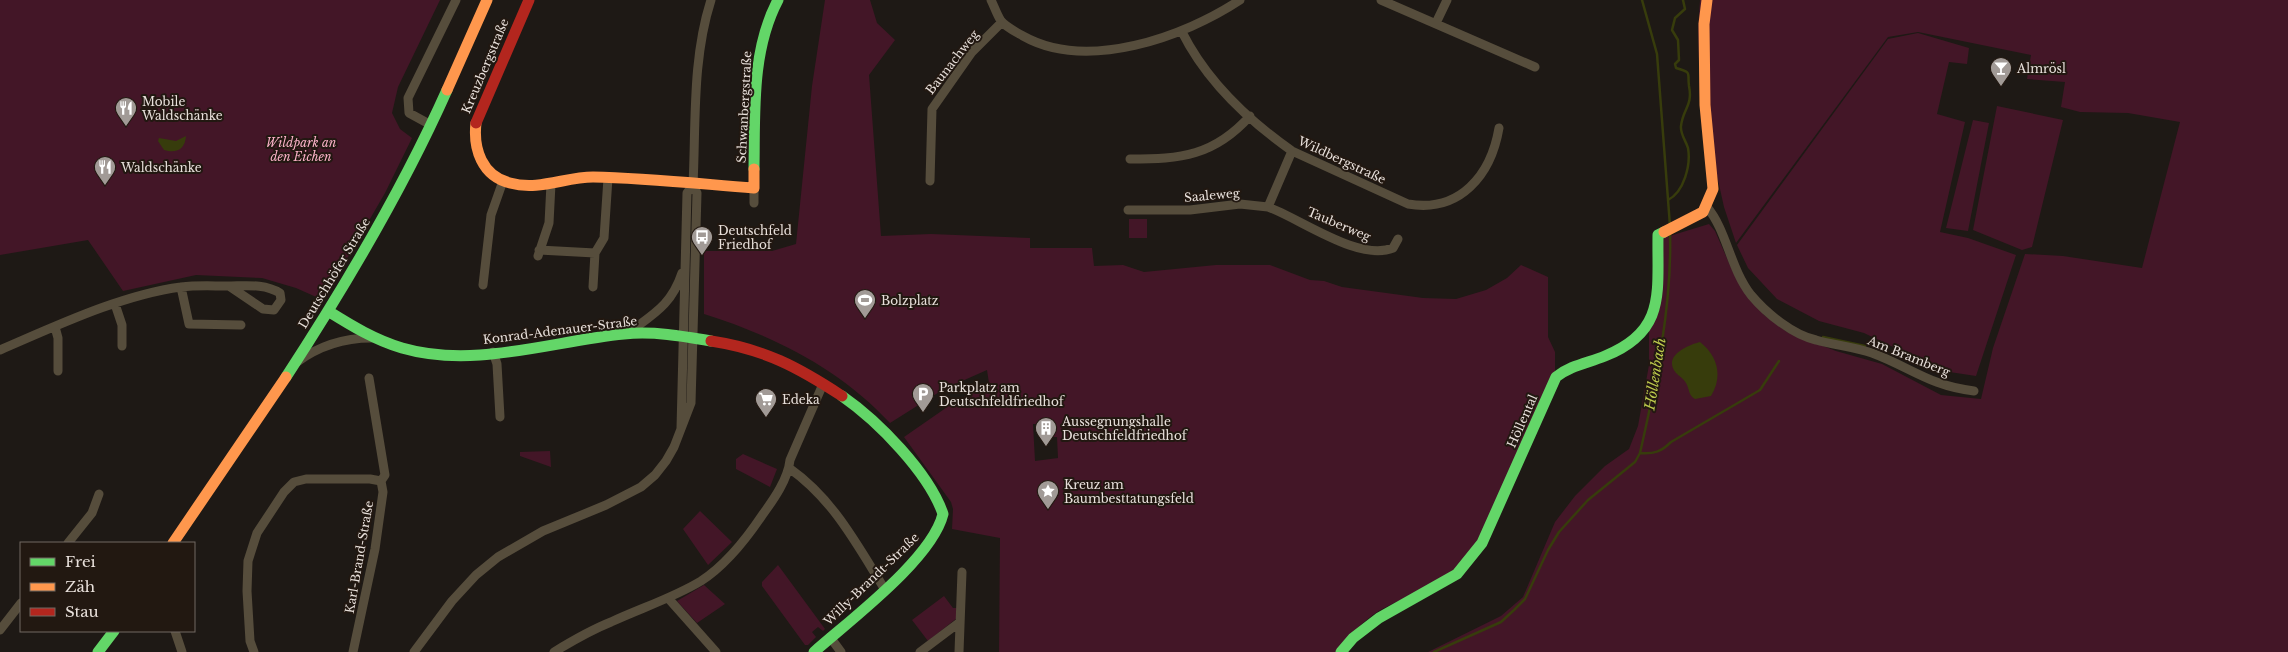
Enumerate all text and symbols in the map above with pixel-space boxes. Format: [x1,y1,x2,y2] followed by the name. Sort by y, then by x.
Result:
[458,16,512,116] street label: Kreuzbergstraße
[922,26,982,97] street label: Baunachweg
[734,50,754,163] street label: Schwanbergstraße
[1989,56,2013,87] bar icon: Almrösl
[2016,61,2066,76] place label: Almrösl
[141,94,223,123] place label: Mobile Waldschänke
[114,96,138,127] restaurant icon: Mobile Waldschänke
[1295,133,1388,187] street label: Wildbergstraße
[266,135,337,164] park label: Wildpark an den Eichen
[93,155,117,186] restaurant icon: Waldschänke
[120,160,202,175] place label: Waldschänke
[1184,185,1241,205] street label: Saaleweg
[1305,204,1374,244] street label: Tauberweg
[295,215,373,331] street label: Deutschhöfer Straße
[718,223,792,252] place label: Deutschfeld Friedhof
[690,225,714,256] bus stop icon: Deutschfeld Friedhof
[853,288,877,319] sports icon: Bolzplatz
[881,293,939,308] place label: Bolzplatz
[482,313,638,347] street label: Konrad-Adenauer-Straße
[1865,332,1953,380] street label: Am Bramberg
[1640,337,1670,412] water label: Höllenbach
[939,380,1066,409] place label: Parkplatz am Deutschfeldfriedhof
[911,382,935,413] parking icon: Parkplatz am Deutschfeldfriedhof
[754,387,778,418] supermarket icon: Edeka
[782,392,820,407] place label: Edeka
[1504,392,1540,450] street label: Höllental
[1061,414,1189,443] place label: Aussegnungshalle Deutschfeldfriedhof
[1034,416,1058,447] building icon: Aussegnungshalle Deutschfeldfriedhof
[1064,477,1194,506] place label: Kreuz am Baumbesttatungsfeld
[1036,479,1060,510] place icon: Kreuz am Baumbesttatungsfeld
[342,499,376,615] street label: Karl-Brand-Straße
[820,530,922,629] street label: Willy-Brandt-Straße
[20,542,195,632] legend
[65,552,96,571] text: Frei
[65,577,95,596] text: Zäh
[65,602,99,621] text: Stau

